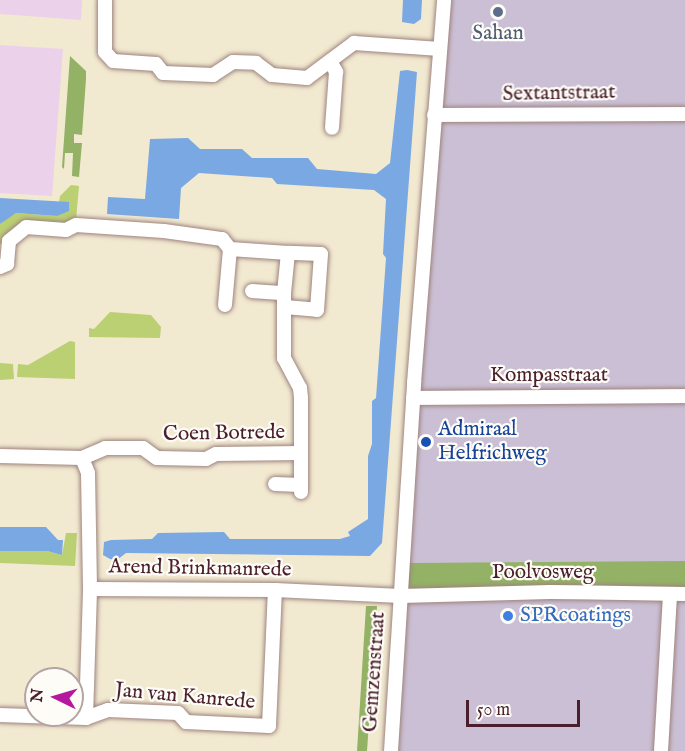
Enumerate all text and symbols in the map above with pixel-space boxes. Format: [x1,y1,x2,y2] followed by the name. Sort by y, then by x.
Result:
[491,5,505,19] marker: Sahan
[472,21,524,47] place label: Sahan
[502,80,616,108] street label: Sextantstraat
[490,363,608,389] street label: Kompasstraat
[438,417,547,467] place label: Admiraal Helfrichweg
[163,420,285,448] street label: Coen Botrede
[419,435,433,449] marker: Admiraal Helfrichweg
[108,555,292,583] street label: Arend Brinkmanrede
[492,560,594,586] street label: Poolvosweg
[520,603,631,629] place label: SPRcoatings
[501,609,515,623] marker: SPRcoatings
[358,611,392,733] street label: Gemzenstraat
[24,667,84,727] north arrow
[114,678,256,716] street label: Jan van Kanrede
[27,688,49,703] text: N
[469,688,583,726] scale bar
[477,699,510,722] text: 50 m

